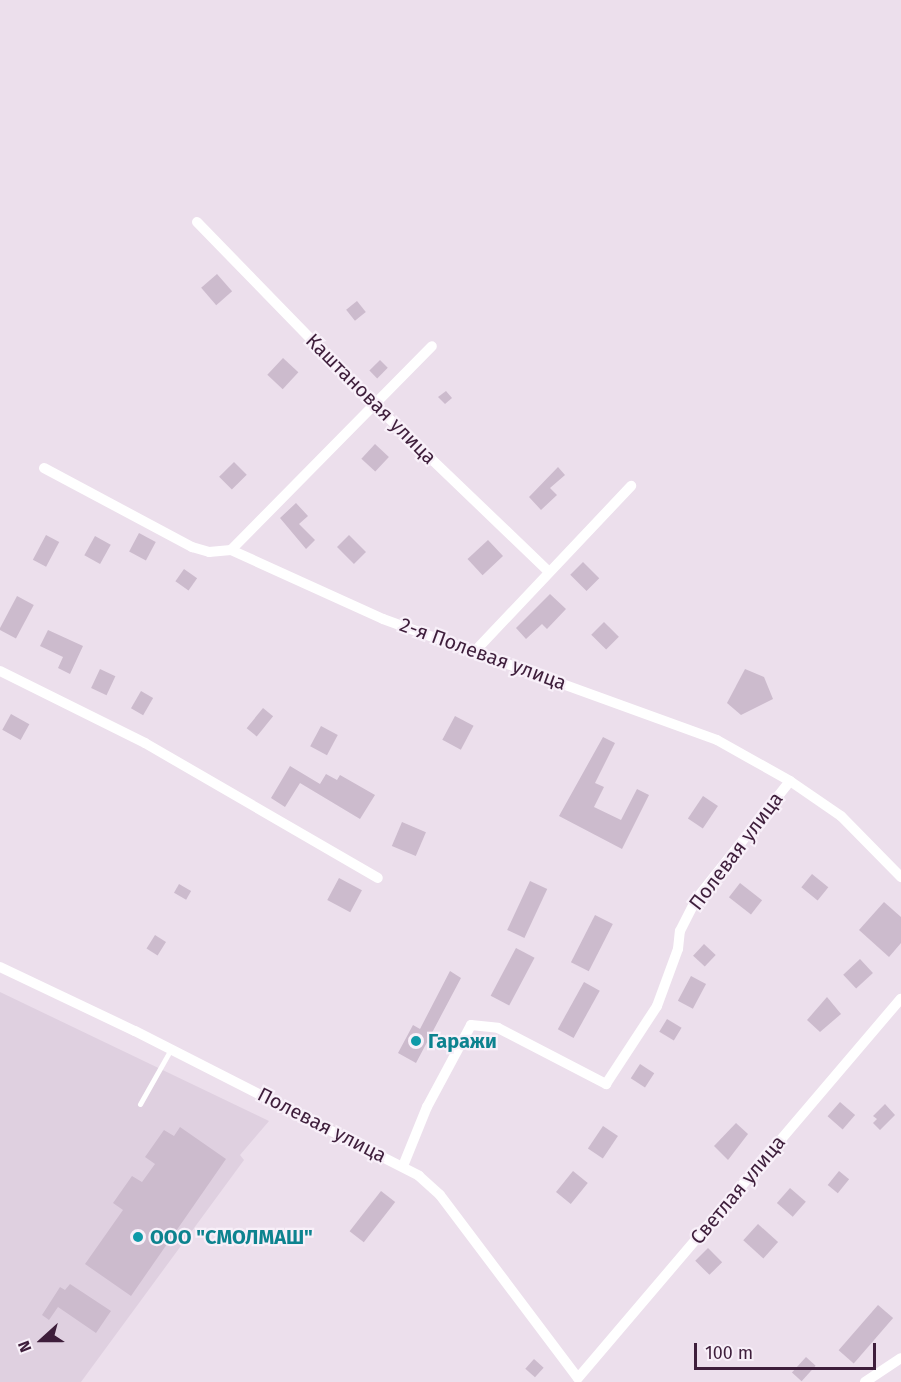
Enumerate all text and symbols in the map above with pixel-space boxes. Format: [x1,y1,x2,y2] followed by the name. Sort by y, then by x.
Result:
[301,329,441,469] street label: Каштановая улица
[396,613,570,695] street label: 2-я Полевая улица
[684,787,788,915] street label: Полевая улица
[428,1029,497,1053] place label: Гаражи
[409,1034,423,1048] marker: Гаражи
[254,1082,390,1168] street label: Полевая улица
[685,1131,791,1249] street label: Светлая улица
[150,1225,313,1249] place label: ООО "СМОЛМАШ"
[131,1230,145,1244] marker: ООО "СМОЛМАШ"
[12,1310,72,1370] north arrow
[697,1331,878,1369] scale bar
[14,1338,36,1355] text: N
[705,1342,753,1364] text: 100 m

